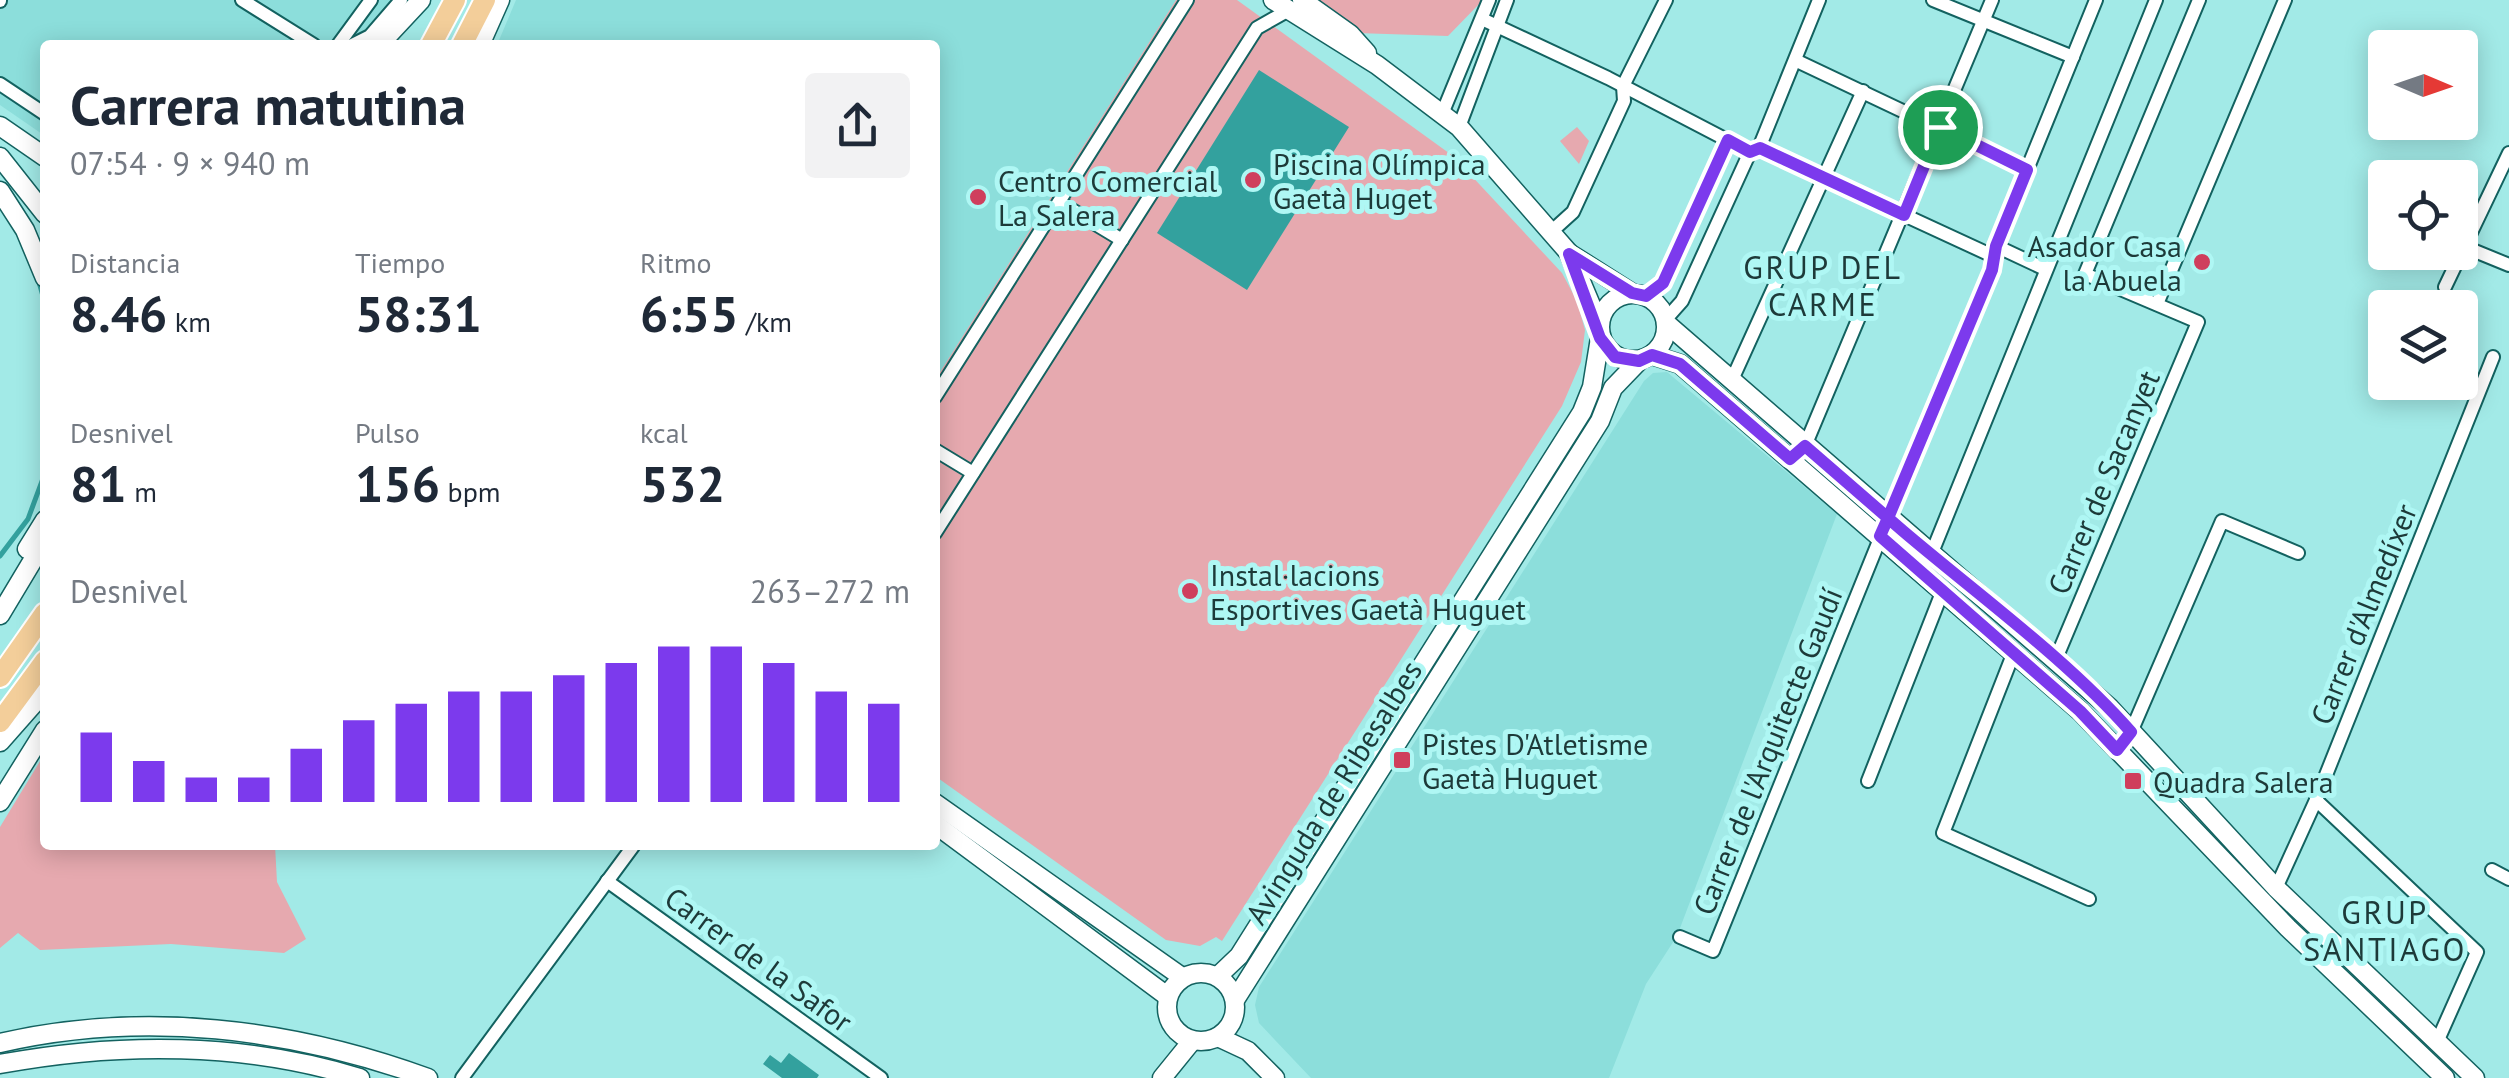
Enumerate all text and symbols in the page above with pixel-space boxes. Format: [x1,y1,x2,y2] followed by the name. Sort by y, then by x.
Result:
[2368,30,2478,140] north arrow
[2368,30,2478,400] map controls
[70,69,466,140] text: Carrera matutina
[805,73,910,178] button: share
[1898,85,1983,170] pin
[1913,100,1968,155] icon: arrive
[70,142,310,184] text: 07:54 · 9 × 940 m
[1273,144,1486,217] place label: Piscina Olímpica Gaetà Huget
[2368,160,2478,270] button: locate
[998,161,1218,234] place label: Centro Comercial La Salera
[1242,169,1264,191] marker: Piscina Olímpica Gaetà Huget
[967,186,989,208] marker: Centro Comercial La Salera
[2028,226,2182,299] place label: Asador Casa la Abuela
[70,244,180,281] text: Distancia
[355,244,445,281] text: Tiempo
[640,244,711,281] text: Ritmo
[1743,246,1903,325] district label: GRUP DEL CARME
[2191,251,2213,273] marker: Asador Casa la Abuela
[70,281,167,346] text: 8.46
[355,281,482,346] text: 58:31
[640,281,739,346] text: 6:55
[2368,290,2478,400] button: layers
[167,303,211,340] text: km
[739,303,792,340] text: /km
[2038,364,2168,600] street label: Carrer de Sacanyet
[70,414,173,451] text: Desnivel
[355,414,420,451] text: Pulso
[640,414,688,451] text: kcal
[70,451,127,516] text: 81
[355,451,440,516] text: 156
[640,451,725,516] text: 532
[127,473,157,510] text: m
[440,473,501,510] text: bpm
[2301,498,2425,730] street label: Carrer d'Almedíxer
[1210,555,1526,628] place label: Instal·lacions Esportives Gaetà Huguet
[70,570,187,612] text: Desnivel
[750,570,910,612] text: 263–272 m
[1179,580,1201,602] marker: Instal·lacions Esportives Gaetà Huguet
[1683,582,1851,920] street label: Carrer de l'Arquitecte Gaudí
[1236,653,1430,931] street label: Avinguda de Ribesalbes
[1422,724,1648,797] place label: Pistes D'Atletisme Gaetà Huguet
[1391,749,1413,771] marker: Pistes D'Atletisme Gaetà Huguet
[2153,762,2334,801] place label: Quadra Salera
[2122,770,2144,792] marker: Quadra Salera
[657,878,861,1040] street label: Carrer de la Safor
[2303,891,2467,970] district label: GRUP SANTIAGO

